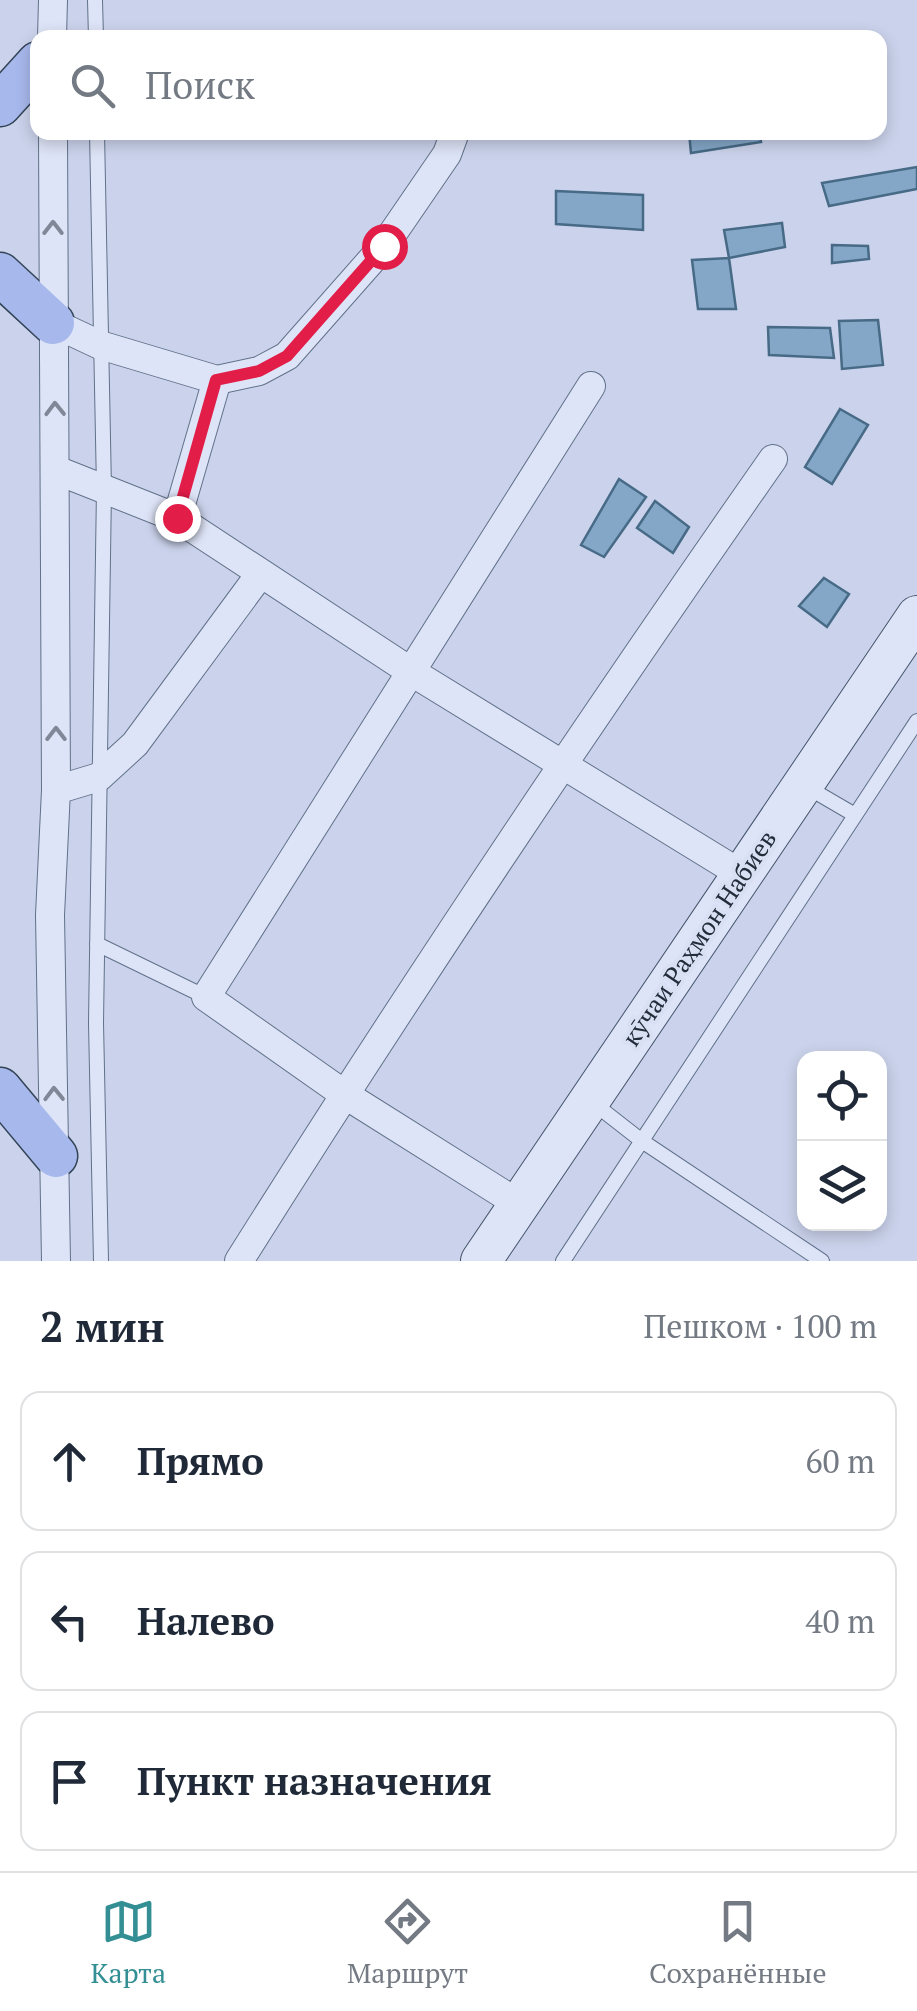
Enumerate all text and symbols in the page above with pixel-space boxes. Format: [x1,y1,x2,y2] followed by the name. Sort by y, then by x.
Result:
[30,30,887,140] search box
[65,58,120,113] icon: search
[145,60,255,110] text: Поиск
[42,219,64,234] one-way arrow
[362,224,408,270] route start
[44,400,66,416] one-way arrow
[155,496,201,542] route end
[45,725,67,740] one-way arrow
[614,823,783,1052] street label: кӯчаи Раҳмон Набиев
[797,1051,887,1231] map controls
[797,1051,887,1141] button: locate
[44,1085,65,1101] one-way arrow
[797,1141,887,1231] button: layers
[40,1298,165,1354] text: 2 мин
[643,1305,877,1347] text: Пешком · 100 m
[42,1434,97,1489] icon: ahead
[137,1436,264,1486] text: Прямо
[805,1440,875,1482] text: 60 m
[42,1594,97,1649] icon: left
[137,1596,275,1646] text: Налево
[805,1600,875,1642] text: 40 m
[42,1754,97,1809] icon: arrive
[137,1756,492,1806] text: Пункт назначения
[90,1894,166,1991] tab: Карта
[347,1894,468,1991] tab: Маршрут
[649,1894,827,1991] tab: Сохранённые

